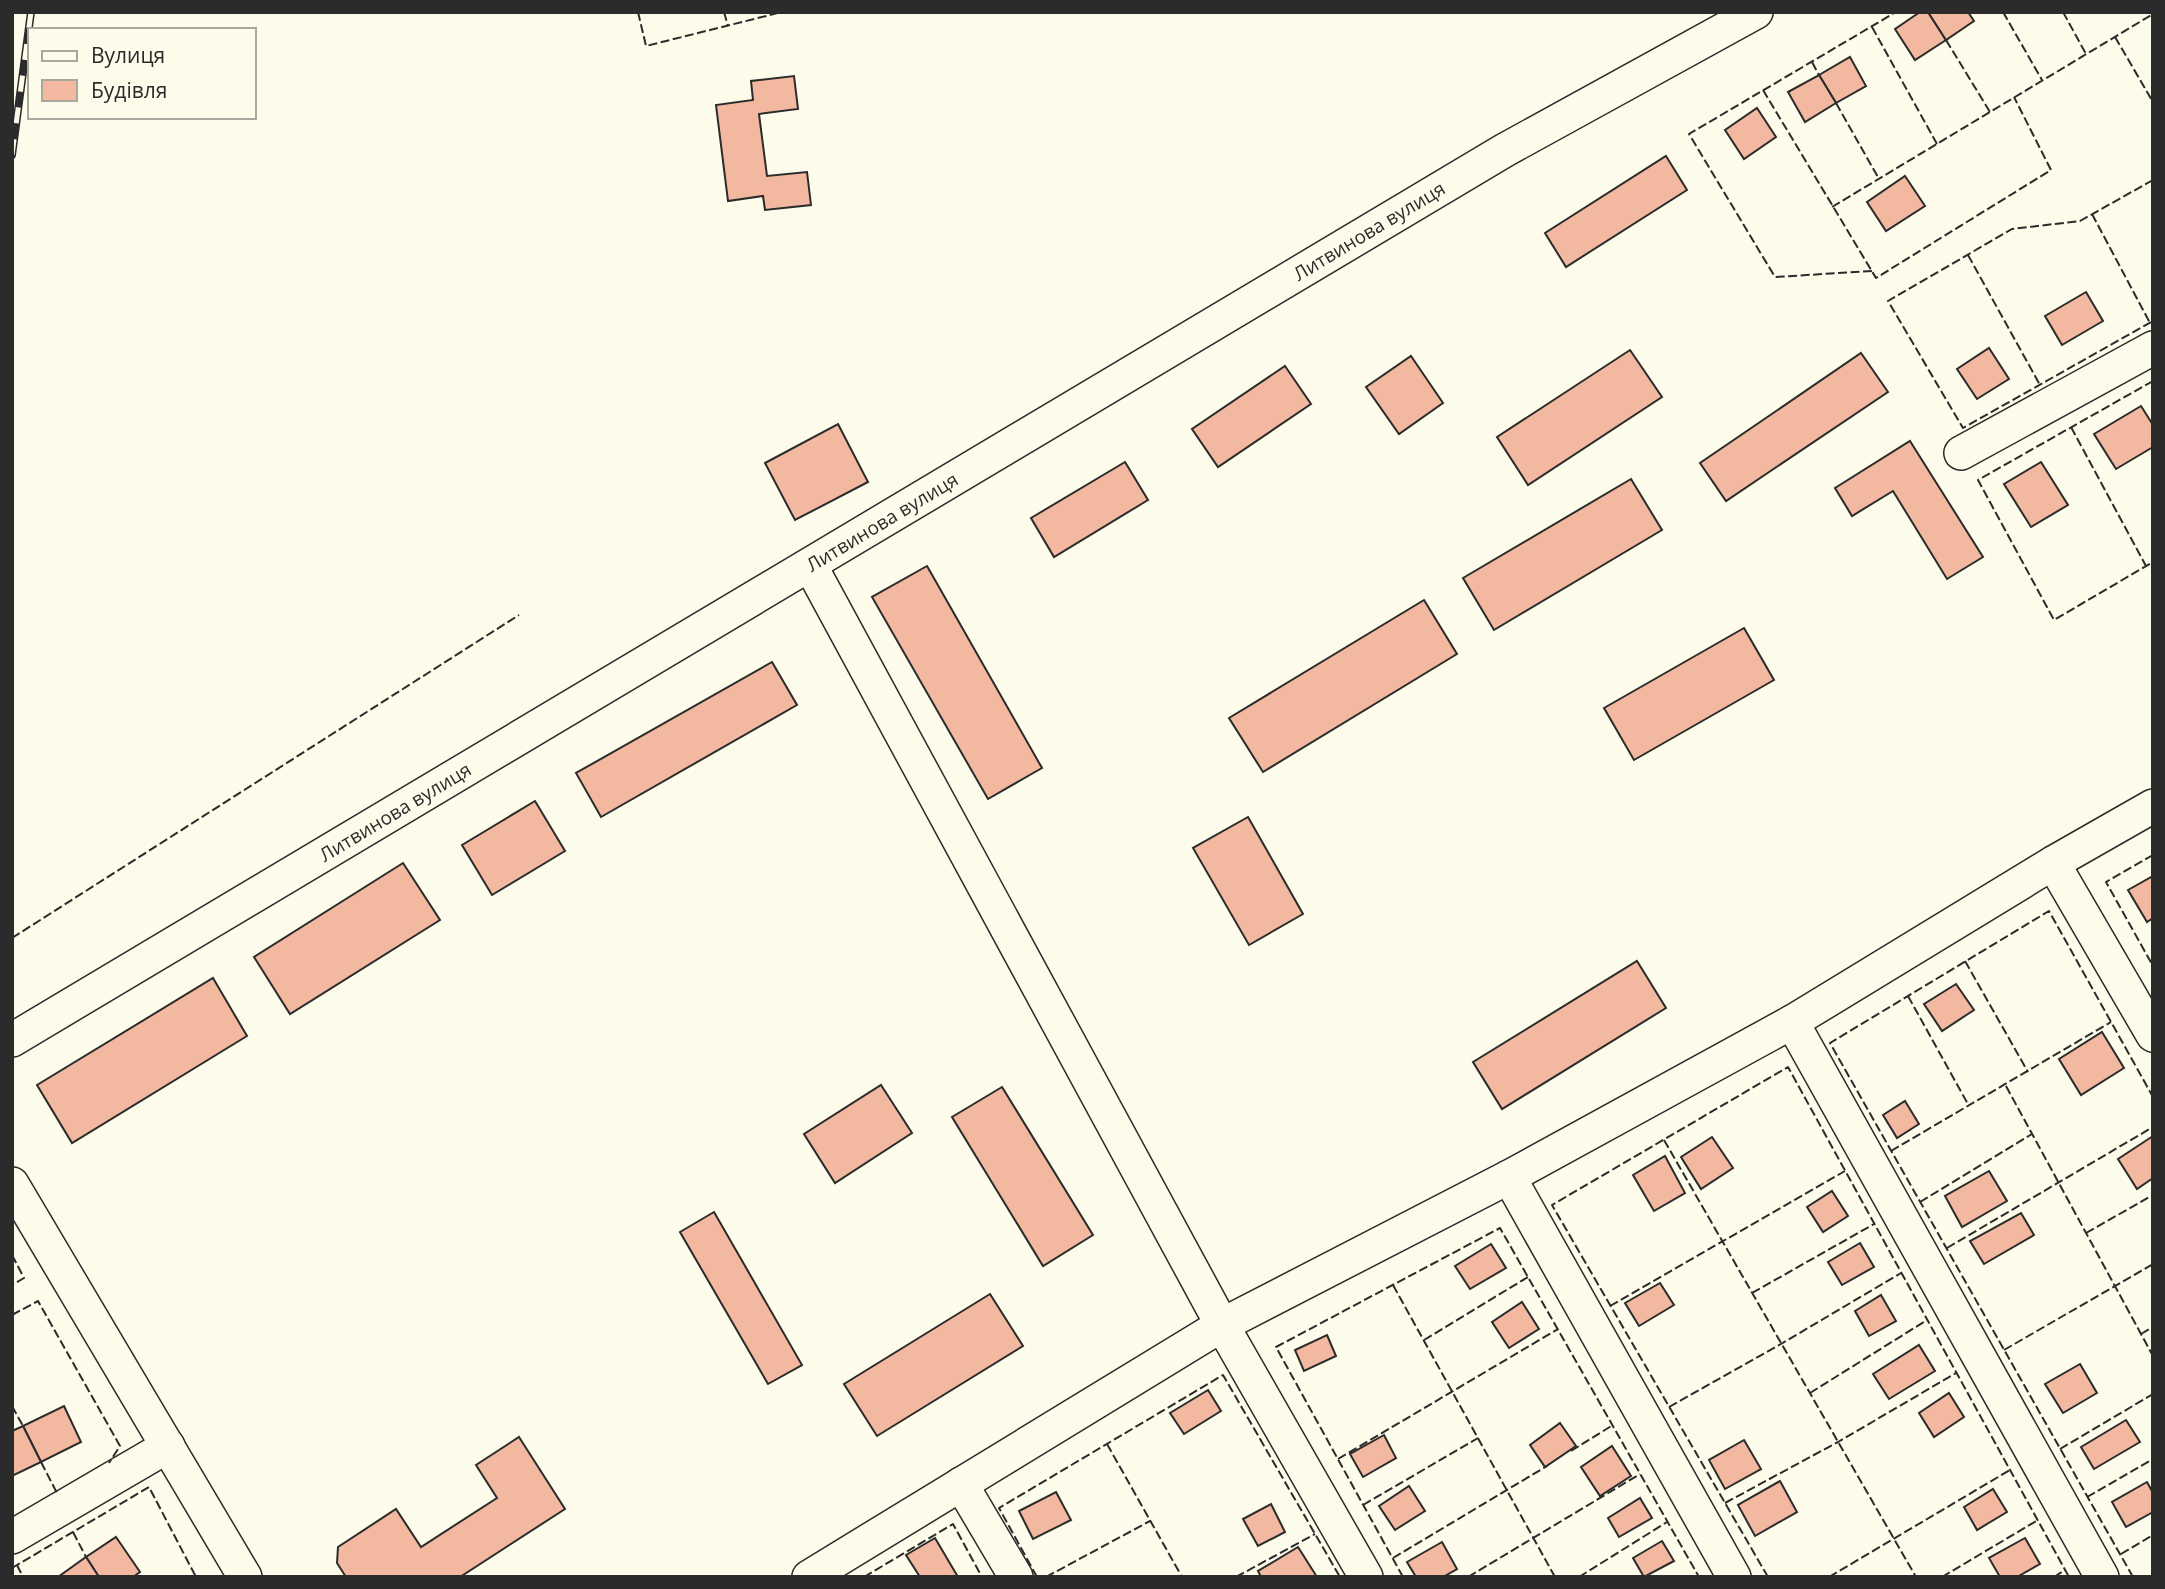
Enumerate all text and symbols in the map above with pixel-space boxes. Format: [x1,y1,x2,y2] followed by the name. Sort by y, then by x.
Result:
[28,28,256,119] legend
[91,41,165,69] text: Вулиця
[91,76,167,104] text: Будівля
[1288,175,1450,287] street label: Литвинова вулиця
[801,466,963,578] street label: Литвинова вулиця
[314,756,476,868] street label: Литвинова вулиця

